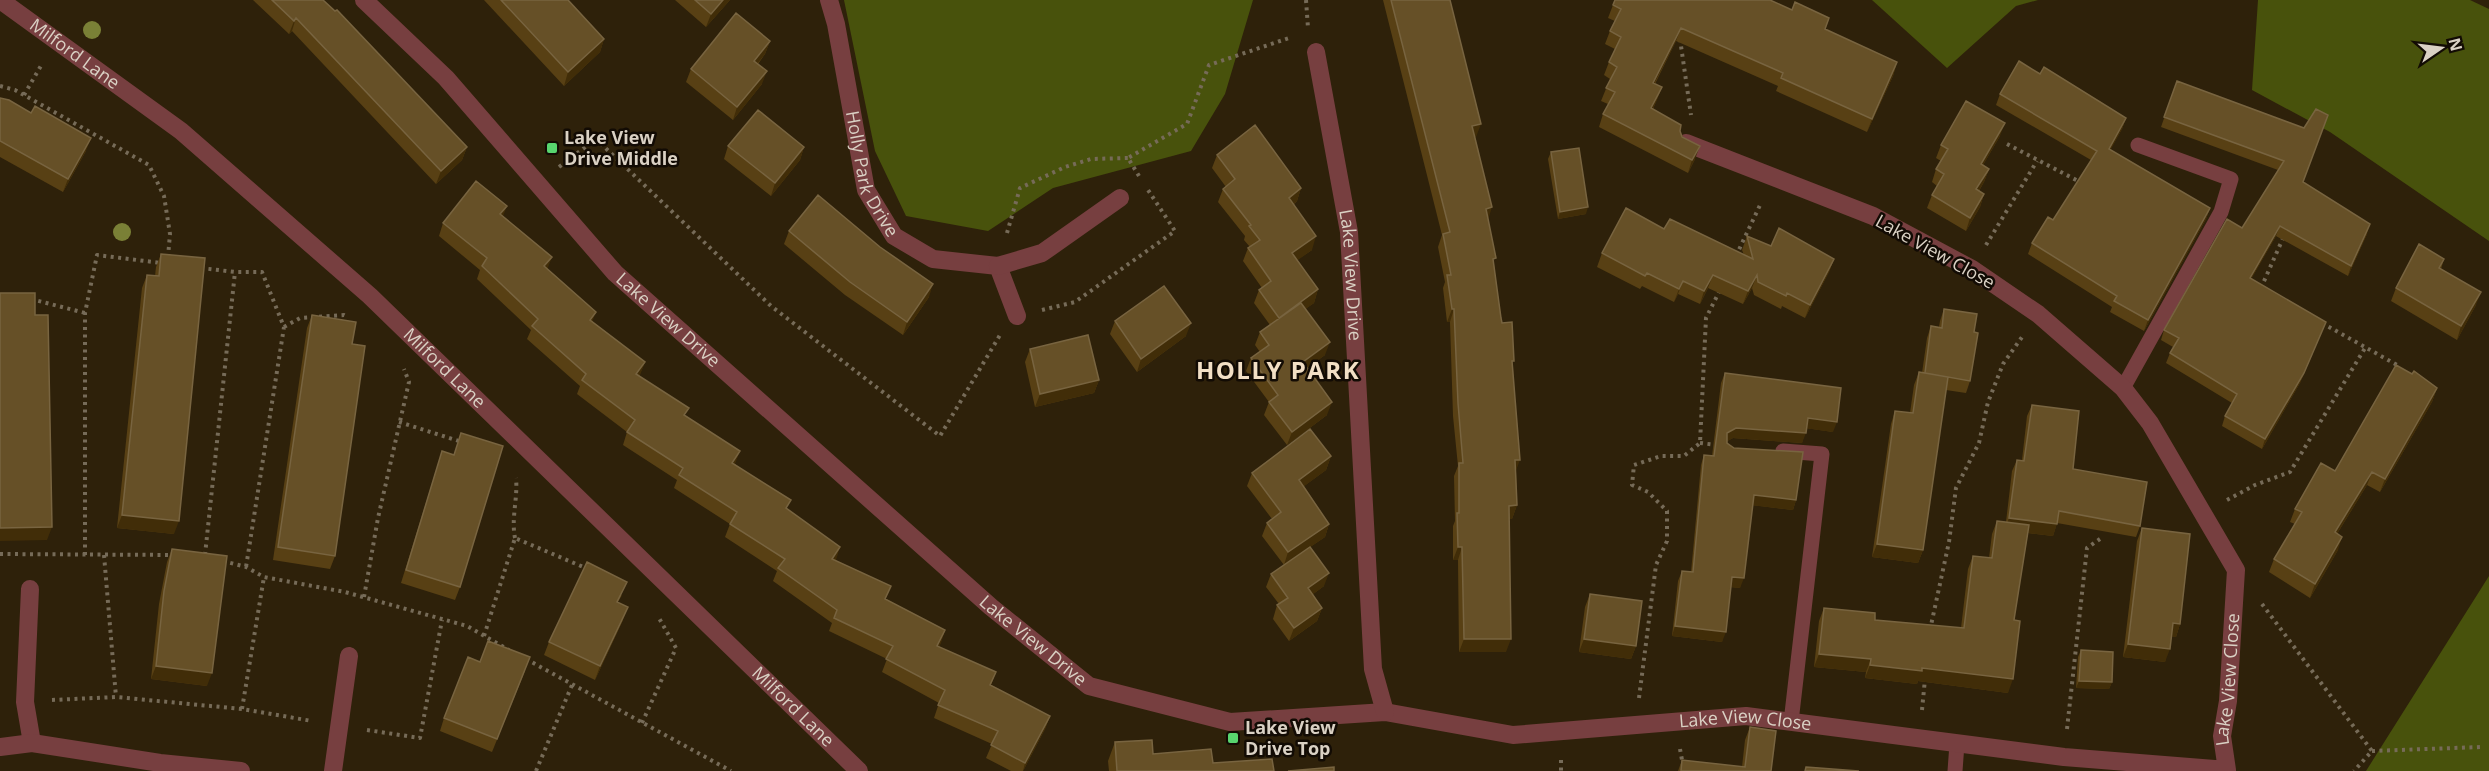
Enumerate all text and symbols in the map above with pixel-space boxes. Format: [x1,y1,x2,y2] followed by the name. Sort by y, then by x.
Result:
[25,12,125,94] street label: Milford Lane
[2411,18,2471,78] north arrow
[2443,35,2468,53] text: N
[841,109,905,241] street label: Holly Park Drive
[564,125,678,170] place label: Lake View Drive Middle
[545,141,559,155] marker: Lake View Drive Middle
[1334,207,1368,341] street label: Lake View Drive
[1871,208,1999,294] street label: Lake View Close
[611,267,726,372] street label: Lake View Drive
[399,322,491,413] street label: Milford Lane
[1196,353,1360,386] district label: HOLLY PARK
[975,589,1092,691] street label: Lake View Drive
[2209,613,2244,748] street label: Lake View Close
[747,661,840,752] street label: Milford Lane
[1678,703,1813,735] street label: Lake View Close
[1245,715,1336,760] place label: Lake View Drive Top
[1226,731,1240,745] marker: Lake View Drive Top

